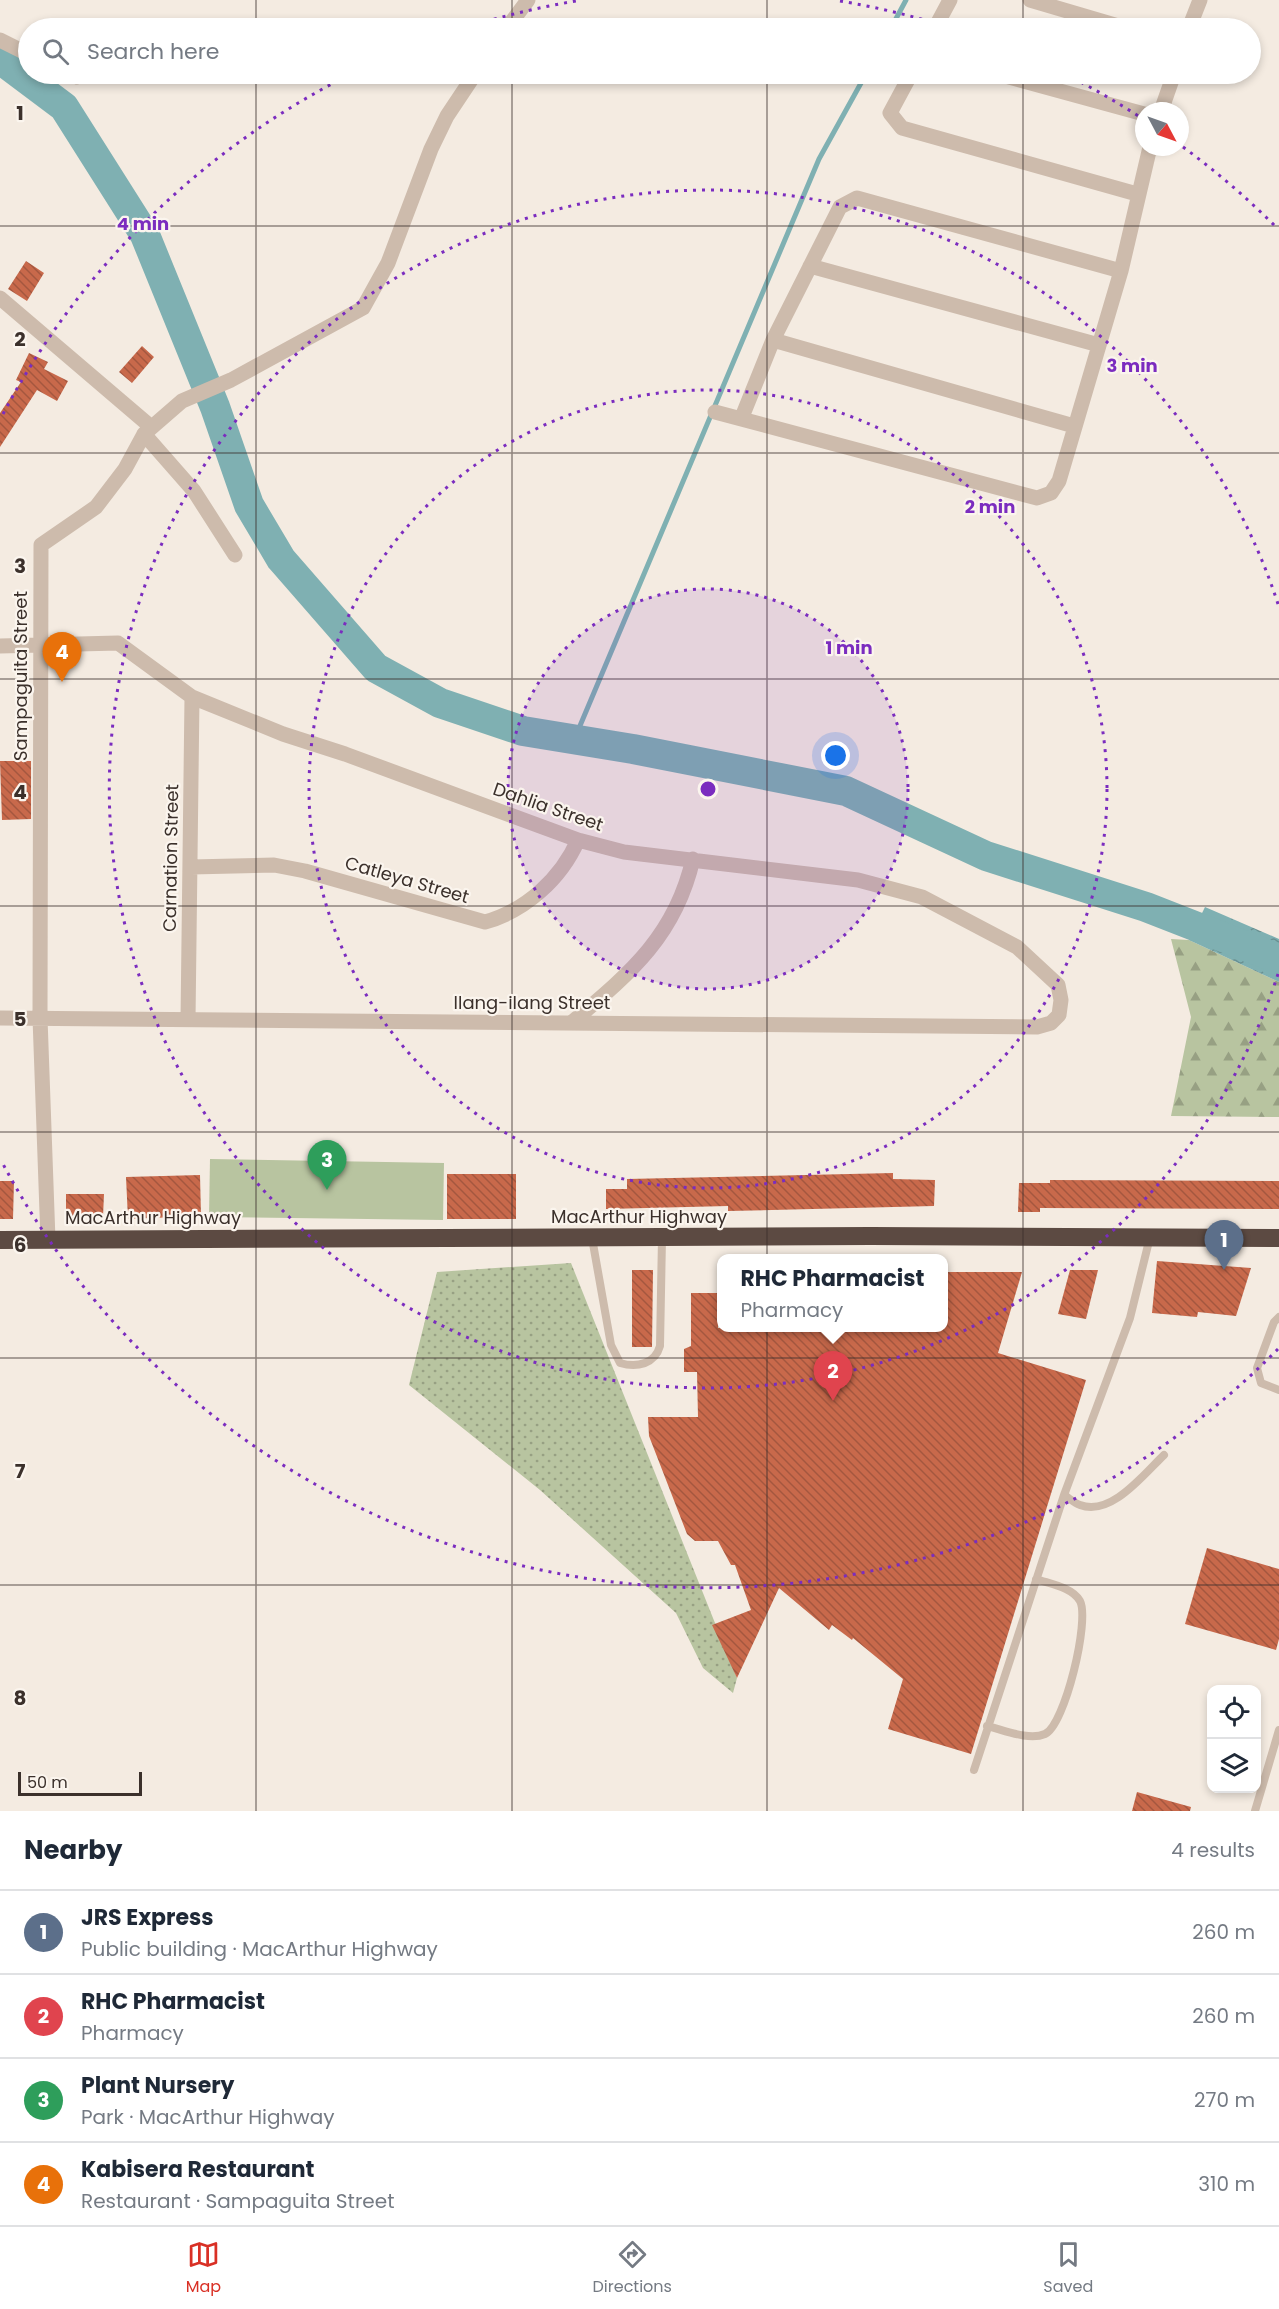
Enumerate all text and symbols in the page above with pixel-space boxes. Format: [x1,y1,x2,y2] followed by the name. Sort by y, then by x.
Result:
[18,18,1261,84] search box
[39,35,72,68] icon: search
[87,36,220,67] text: Search here
[16,99,24,127] text: 1
[1135,102,1189,156] north arrow
[117,211,169,236] text: 4 min
[14,325,26,353] text: 2
[1106,353,1158,378] text: 3 min
[965,494,1015,519] text: 2 min
[14,552,26,580] text: 3
[8,591,33,761] street label: Sampaguita Street
[42,632,82,682] pin: 4
[825,635,873,660] text: 1 min
[821,741,850,770] your location
[490,776,607,837] street label: Dahlia Street
[13,778,27,806] text: 4
[698,779,718,799] centre of rings
[157,784,184,932] street label: Carnation Street
[342,850,472,909] street label: Catleya Street
[454,990,610,1015] street label: Ilang-ilang Street
[14,1005,27,1033] text: 5
[308,1140,346,1190] pin: 3
[551,1204,727,1229] street label: MacArthur Highway
[65,1205,241,1230] street label: MacArthur Highway
[1204,1220,1244,1270] pin: 1
[14,1231,26,1259] text: 6
[717,1254,948,1332] popup
[740,1263,925,1294] text: RHC Pharmacist
[740,1296,843,1324] text: Pharmacy
[814,1352,852,1401] pin: 2
[15,1457,26,1485] text: 7
[14,1684,26,1712] text: 8
[1207,1685,1261,1793] map controls
[1207,1685,1261,1739] button: locate
[1207,1739,1261,1793] button: layers
[18,1769,142,1796] scale bar
[27,1771,68,1794] text: 50 m
[24,1832,122,1868] text: Nearby
[1171,1836,1255,1864] text: 4 results
[81,1902,214,1933] text: JRS Express
[40,1918,47,1946] text: 1
[1192,1918,1255,1946] text: 260 m
[81,1935,438,1963] text: Public building · MacArthur Highway
[81,1986,265,2017] text: RHC Pharmacist
[38,2002,49,2030] text: 2
[1192,2002,1255,2030] text: 260 m
[81,2019,184,2047] text: Pharmacy
[81,2070,235,2101] text: Plant Nursery
[37,2086,50,2114] text: 3
[1194,2086,1255,2114] text: 270 m
[81,2103,335,2131] text: Park · MacArthur Highway
[81,2154,315,2185] text: Kabisera Restaurant
[37,2170,50,2198] text: 4
[1198,2170,1255,2198] text: 310 m
[81,2187,394,2215] text: Restaurant · Sampaguita Street
[186,2238,221,2299] tab: Map
[593,2238,672,2299] tab: Directions
[1043,2238,1093,2299] tab: Saved

